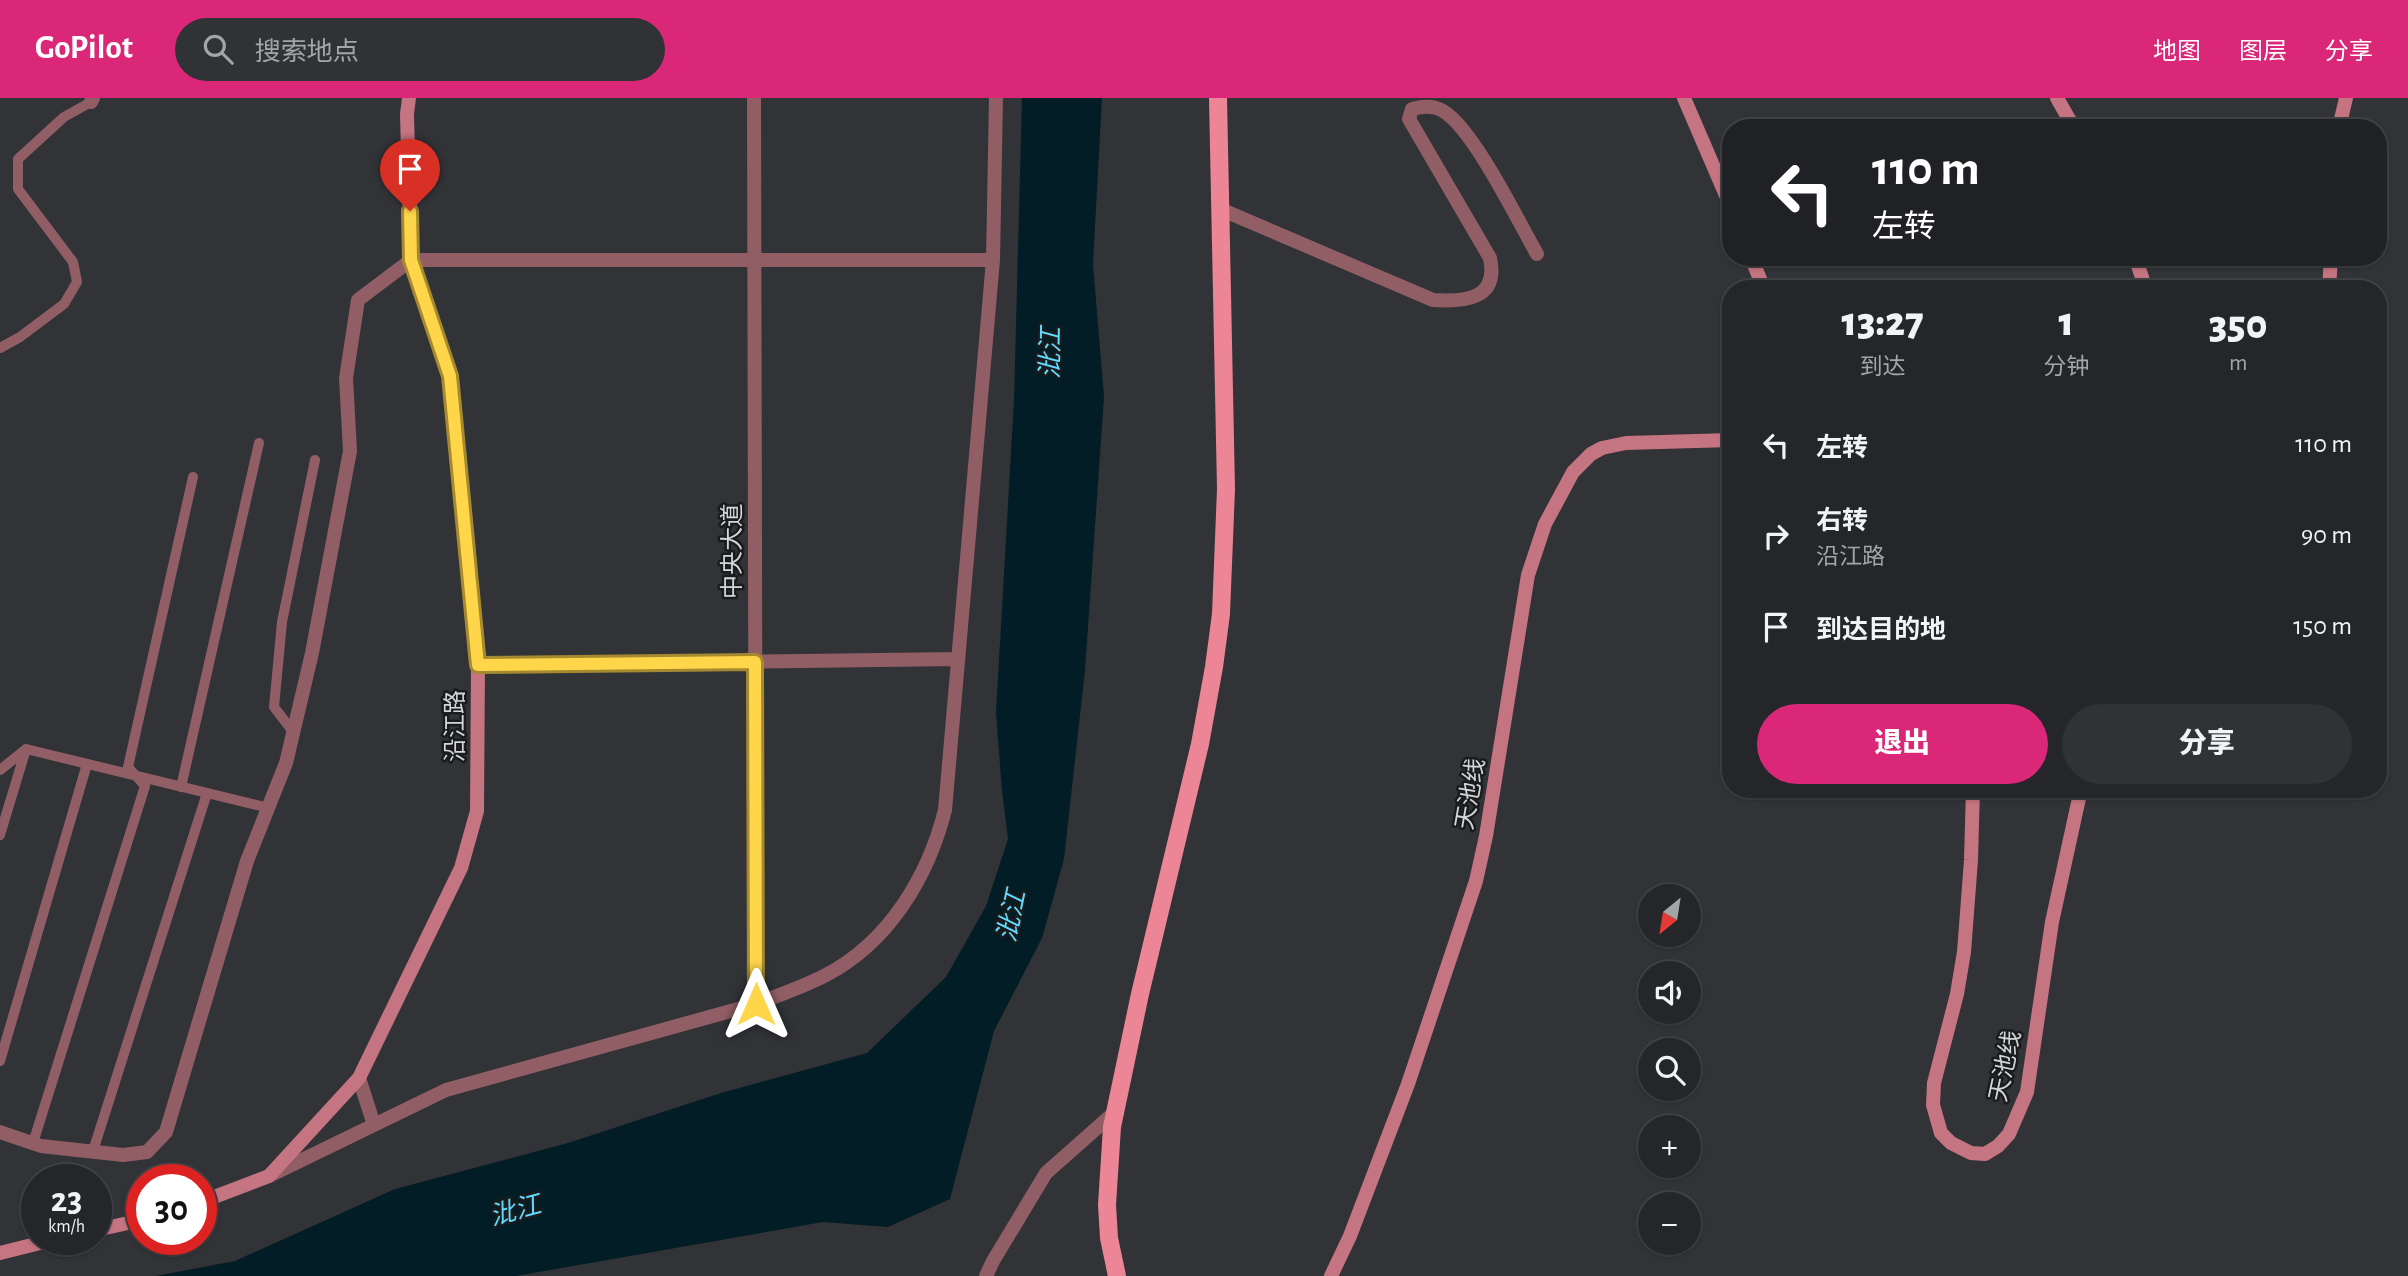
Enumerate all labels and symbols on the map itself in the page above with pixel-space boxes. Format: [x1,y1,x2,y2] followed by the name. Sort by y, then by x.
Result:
[380,139,440,211] pin
[1037,324,1065,379] water label: 沘江
[719,503,745,599] street label: 中央大道
[442,690,468,762] street label: 沿江路
[1451,756,1489,832] street label: 天池线
[1638,884,1701,947] north arrow
[993,885,1031,944] water label: 沘江
[719,967,793,1041] position arrow
[1985,1028,2025,1104] street label: 天池线
[126,1164,217,1255] speed limit sign: 30
[487,1190,547,1230] water label: 沘江

